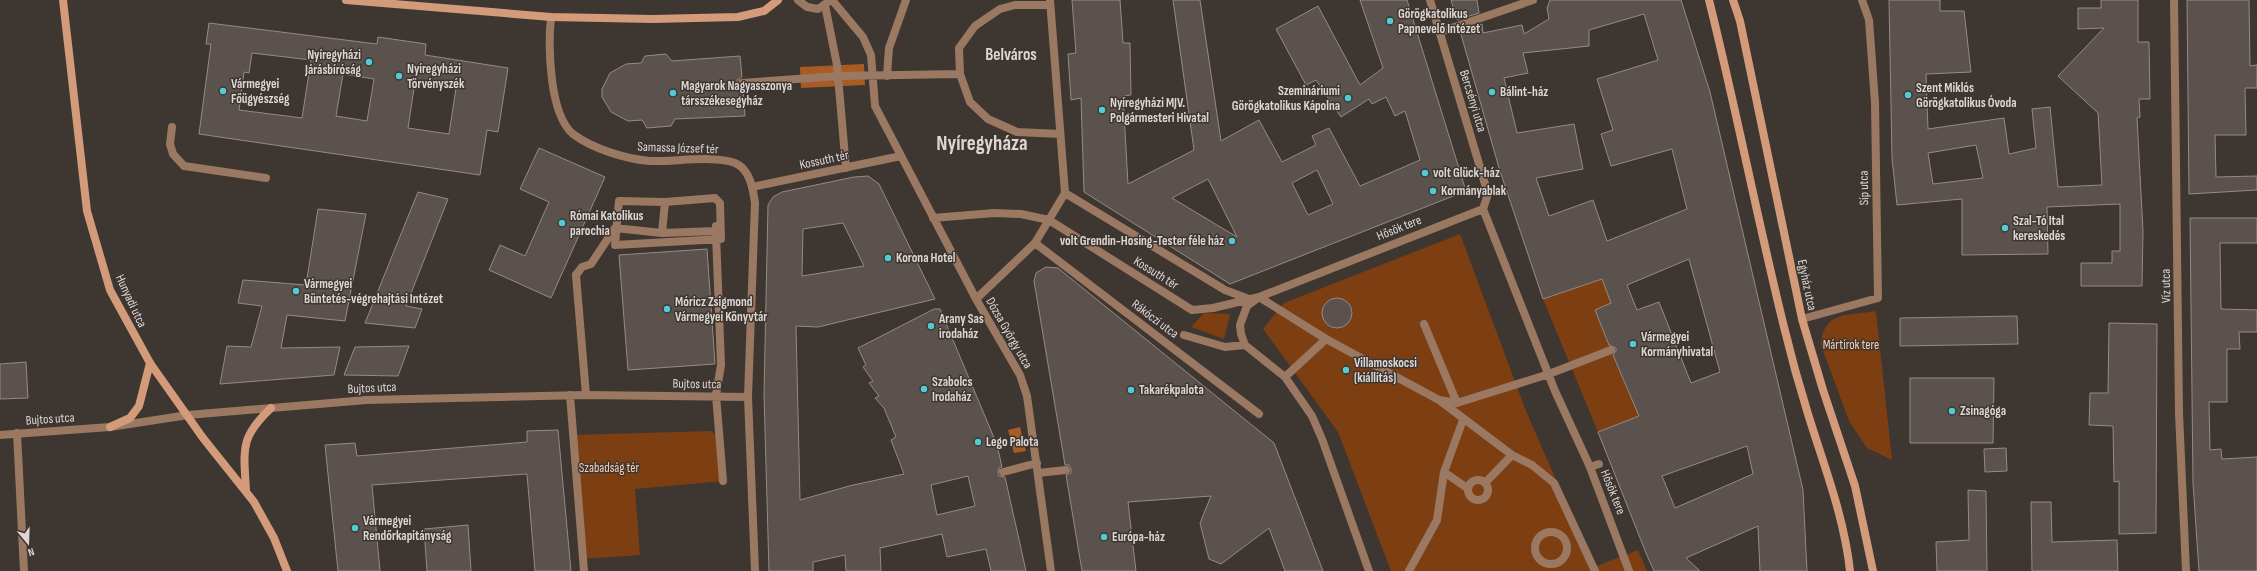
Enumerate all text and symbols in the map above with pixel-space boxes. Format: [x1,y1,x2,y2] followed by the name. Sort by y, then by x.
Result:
[1398,6,1481,37] place label: Görögkatolikus Papnevelő Intézet
[1385,16,1395,26] marker: Görögkatolikus Papnevelő Intézet
[985,45,1037,65] district label: Belváros
[304,47,362,78] place label: Nyíregyházi Járásbíróság
[364,57,374,67] marker: Nyíregyházi Járásbíróság
[407,61,465,92] place label: Nyíregyházi Törvényszék
[1456,68,1490,134] street label: Bercsényi utca
[394,71,404,81] marker: Nyíregyházi Törvényszék
[231,76,290,107] place label: Vármegyei Főügyészség
[681,78,792,109] place label: Magyarok Nagyasszonya társszékesegyház
[1916,80,2016,111] place label: Szent Miklós Görögkatolikus Óvoda
[1232,83,1340,114] place label: Szemináriumi Görögkatolikus Kápolna
[1500,84,1548,100] place label: Bálint-ház
[218,86,228,96] marker: Vármegyei Főügyészség
[1487,87,1497,97] marker: Bálint-ház
[668,88,678,98] marker: Magyarok Nagyasszonya társszékesegyház
[1903,90,1913,100] marker: Szent Miklós Görögkatolikus Óvoda
[1343,93,1353,103] marker: Szemináriumi Görögkatolikus Kápolna
[1110,95,1209,126] place label: Nyíregyházi MJV. Polgármesteri Hivatal
[1097,105,1107,115] marker: Nyíregyházi MJV. Polgármesteri Hivatal
[936,131,1028,156] district label: Nyíregyháza
[637,139,719,157] street label: Samassa József tér
[798,147,850,173] street label: Kossuth tér
[1433,165,1500,181] place label: volt Glück-ház
[1420,168,1430,178] marker: volt Glück-ház
[1856,170,1872,206] street label: Síp utca
[1441,183,1507,199] place label: Kormányablak
[1428,186,1438,196] marker: Kormányablak
[570,208,644,239] place label: Római Katolikus parochia
[1374,212,1424,244] street label: Hősök tere
[2013,213,2065,244] place label: Szal-Tó Ital kereskedés
[557,218,567,228] marker: Római Katolikus parochia
[2000,223,2010,233] marker: Szal-Tó Ital kereskedés
[1060,233,1224,249] place label: volt Grendin-Hosing-Tester féle ház
[1227,236,1237,246] marker: volt Grendin-Hosing-Tester féle ház
[896,250,956,266] place label: Korona Hotel
[883,253,893,263] marker: Korona Hotel
[1131,253,1182,293] street label: Kossuth tér
[1794,258,1820,312] street label: Egyház utca
[2158,269,2174,303] street label: Víz utca
[112,272,150,330] street label: Hunyadi utca
[304,276,444,307] place label: Vármegyei Büntetés-végrehajtási Intézet
[291,286,301,296] marker: Vármegyei Büntetés-végrehajtási Intézet
[675,294,767,325] place label: Móricz Zsigmond Vármegyei Könyvtár
[982,295,1036,371] street label: Dózsa György utca
[1128,296,1182,342] street label: Rákóczi utca
[662,304,672,314] marker: Móricz Zsigmond Vármegyei Könyvtár
[938,311,984,342] place label: Arany Sas irodaház
[926,321,936,331] marker: Arany Sas irodaház
[1641,329,1714,360] place label: Vármegyei Kormányhivatal
[1823,337,1879,353] park label: Mártírok tere
[1628,339,1638,349] marker: Vármegyei Kormányhivatal
[1354,355,1417,386] place label: Villamoskocsi (kiállítás)
[1341,365,1351,375] marker: Villamoskocsi (kiállítás)
[932,374,973,405] place label: Szabolcs Irodaház
[672,376,722,392] street label: Bujtos utca
[347,379,397,397] street label: Bujtos utca
[1139,382,1204,398] place label: Takarékpalota
[919,384,929,394] marker: Szabolcs Irodaház
[1126,385,1136,395] marker: Takarékpalota
[1960,403,2006,419] place label: Zsinagóga
[1947,406,1957,416] marker: Zsinagóga
[25,409,75,429] street label: Bujtos utca
[986,434,1039,450] place label: Lego Palota
[973,437,983,447] marker: Lego Palota
[579,460,640,476] park label: Szabadság tér
[1597,467,1629,517] street label: Hősök tere
[363,513,452,544] place label: Vármegyei Rendőrkapitányság
[8,523,48,563] north arrow
[350,523,360,533] marker: Vármegyei Rendőrkapitányság
[1112,529,1165,545] place label: Európa-ház
[1099,532,1109,542] marker: Európa-ház
[26,545,36,559] text: N

